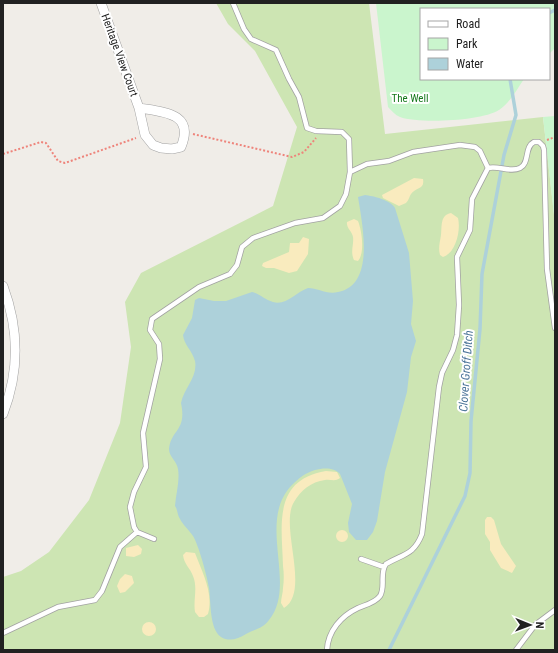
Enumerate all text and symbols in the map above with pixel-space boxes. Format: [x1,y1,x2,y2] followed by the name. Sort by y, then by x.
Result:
[420,8,550,80] legend
[99,12,141,98] street label: Heritage View Court
[456,17,480,31] text: Road
[456,37,478,51] text: Park
[456,57,484,71] text: Water
[391,92,429,105] park label: The Well
[456,329,476,412] water label: Clover Groff Ditch
[510,605,550,645] north arrow
[533,622,546,629] text: N

